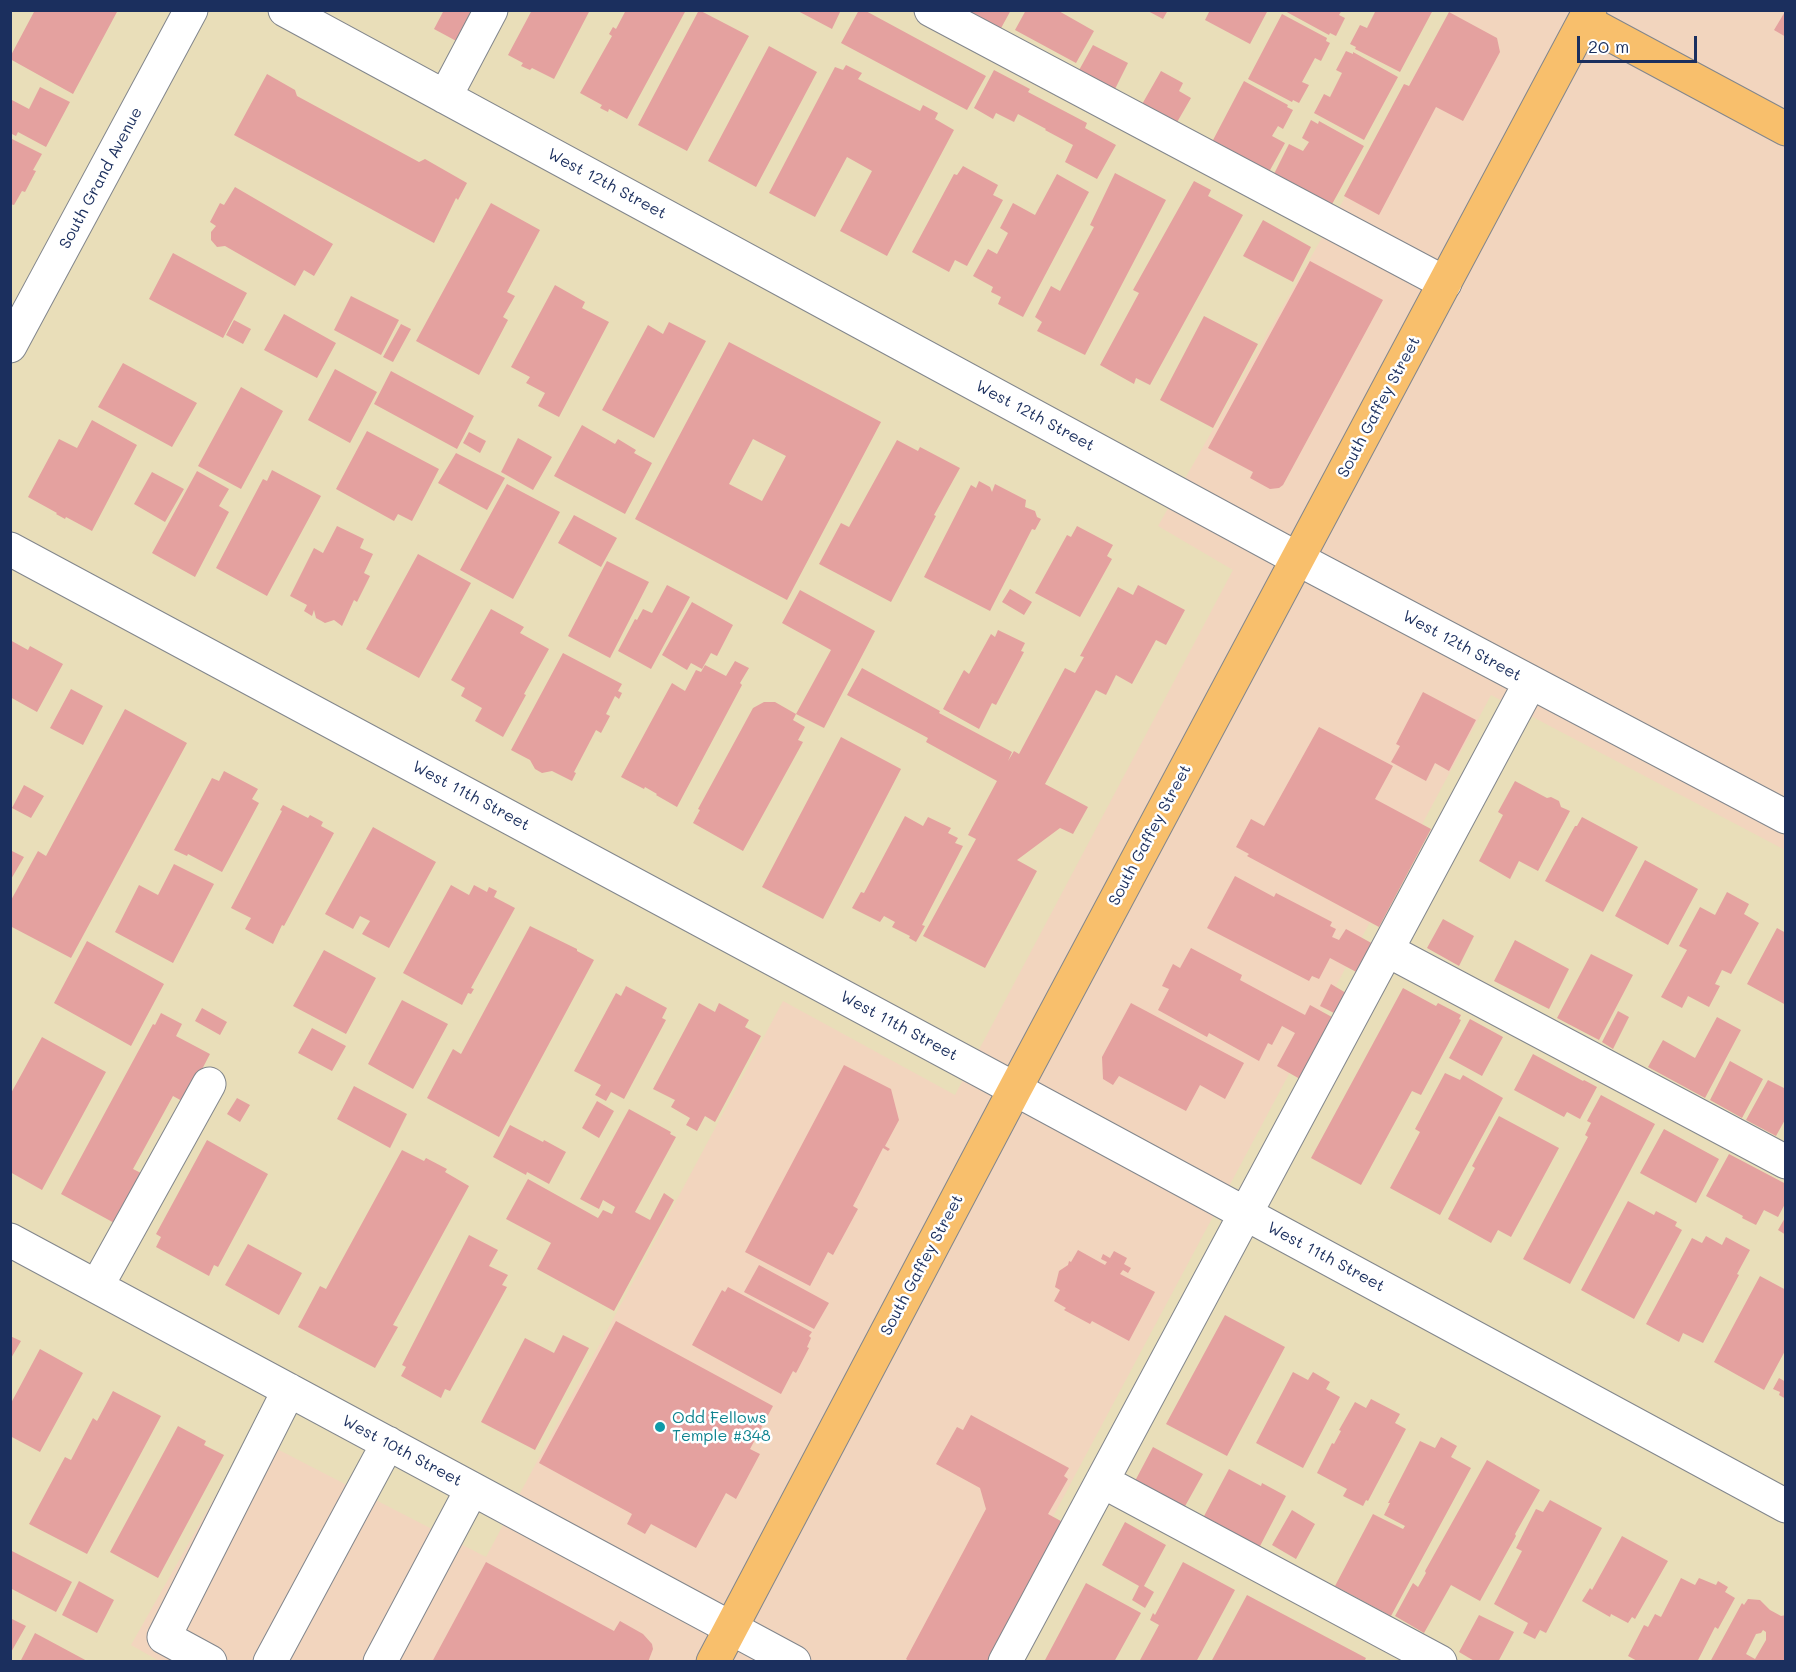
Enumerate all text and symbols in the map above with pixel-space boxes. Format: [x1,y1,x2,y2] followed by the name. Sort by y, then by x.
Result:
[1580,24,1700,62] scale bar
[1588,34,1629,58] text: 20 m
[55,104,147,252] street label: South Grand Avenue
[544,145,670,223] street label: West 12th Street
[1334,333,1424,481] street label: South Gaffey Street
[972,377,1098,455] street label: West 12th Street
[1399,607,1525,685] street label: West 12th Street
[409,757,533,835] street label: West 11th Street
[1105,761,1195,909] street label: South Gaffey Street
[837,987,961,1065] street label: West 11th Street
[877,1191,967,1339] street label: South Gaffey Street
[1264,1218,1388,1296] street label: West 11th Street
[672,1408,771,1446] place label: Odd Fellows Temple #348
[339,1411,465,1491] street label: West 10th Street
[653,1420,667,1434] marker: Odd Fellows Temple #348

